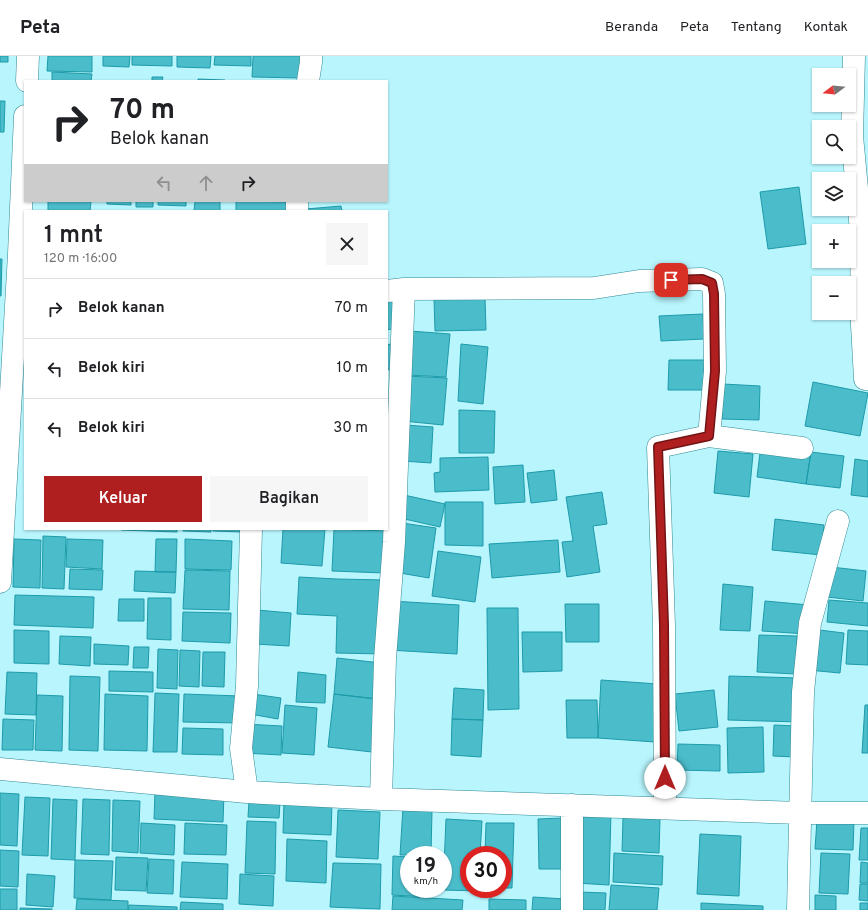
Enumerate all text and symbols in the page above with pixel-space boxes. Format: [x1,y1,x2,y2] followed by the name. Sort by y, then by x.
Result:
[20,16,60,40] text: Peta
[605,19,658,36] text: Beranda
[680,19,709,36] text: Peta
[731,19,782,36] text: Tentang
[804,19,848,36] text: Kontak
[812,68,856,112] north arrow
[812,68,856,320] map controls
[110,93,175,129] text: 70 m
[44,96,96,148] icon: right
[812,120,856,164] button: search
[110,128,209,151] text: Belok kanan
[153,172,175,194] icon: left
[195,172,217,194] icon: ahead
[237,172,259,194] icon: right
[812,172,856,216] button: layers
[44,221,103,251] text: 1 mnt
[326,223,368,265] button: close
[812,224,856,268] button: +
[44,251,117,267] text: 120 m · 16:00
[654,263,688,297] pin
[660,269,682,291] icon: arrive
[812,276,856,320] button: −
[44,298,66,320] icon: right
[78,299,165,318] text: Belok kanan
[335,299,368,318] text: 70 m
[44,358,66,380] icon: left
[78,359,145,378] text: Belok kiri
[337,359,368,378] text: 10 m
[44,418,66,440] icon: left
[78,419,145,438] text: Belok kiri
[333,419,368,438] text: 30 m
[44,476,202,522] button: Keluar
[210,476,368,522] button: Bagikan
[644,757,686,799] position arrow
[460,846,512,898] speed limit sign: 30
[416,854,436,880] text: 19
[414,875,438,888] text: km/h

